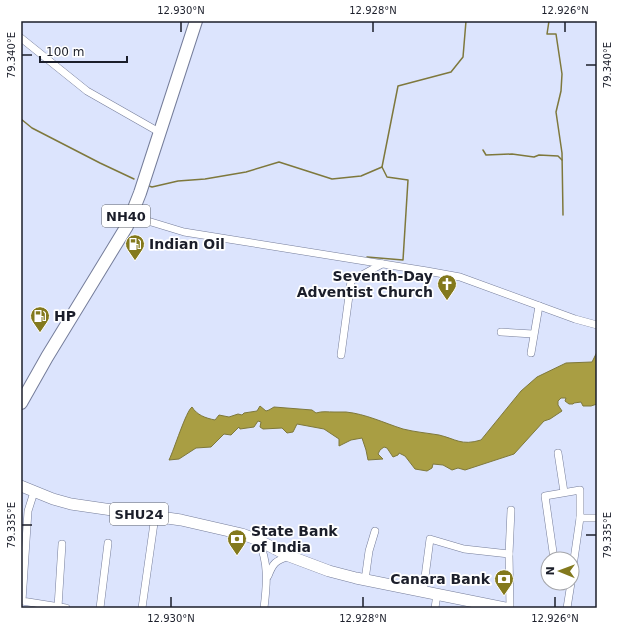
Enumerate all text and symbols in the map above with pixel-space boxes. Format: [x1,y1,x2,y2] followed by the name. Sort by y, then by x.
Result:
[157,5,205,16] text: 12.930°N
[349,5,397,16] text: 12.928°N
[541,5,589,16] text: 12.926°N
[6,32,17,78] text: 79.340°E
[40,38,127,64] scale bar
[602,42,613,88] text: 79.340°E
[46,45,84,59] text: 100 m
[102,205,150,227] road number: NH40
[124,233,146,261] fuel station icon: Indian Oil
[149,236,225,252] place label: Indian Oil
[297,268,433,300] place label: Seventh-Day Adventist Church
[436,273,458,301] church icon: Seventh-Day Adventist Church
[29,305,51,333] fuel station icon: HP
[54,308,76,324] place label: HP
[6,502,17,548] text: 79.335°E
[110,503,168,525] road number: SHU24
[602,512,613,558] text: 79.335°E
[251,523,338,555] place label: State Bank of India
[226,528,248,556] bank icon: State Bank of India
[540,551,580,591] north arrow
[544,566,557,576] text: N
[493,568,515,596] bank icon: Canara Bank
[390,571,491,587] place label: Canara Bank
[147,613,195,624] text: 12.930°N
[339,613,387,624] text: 12.928°N
[531,613,579,624] text: 12.926°N

